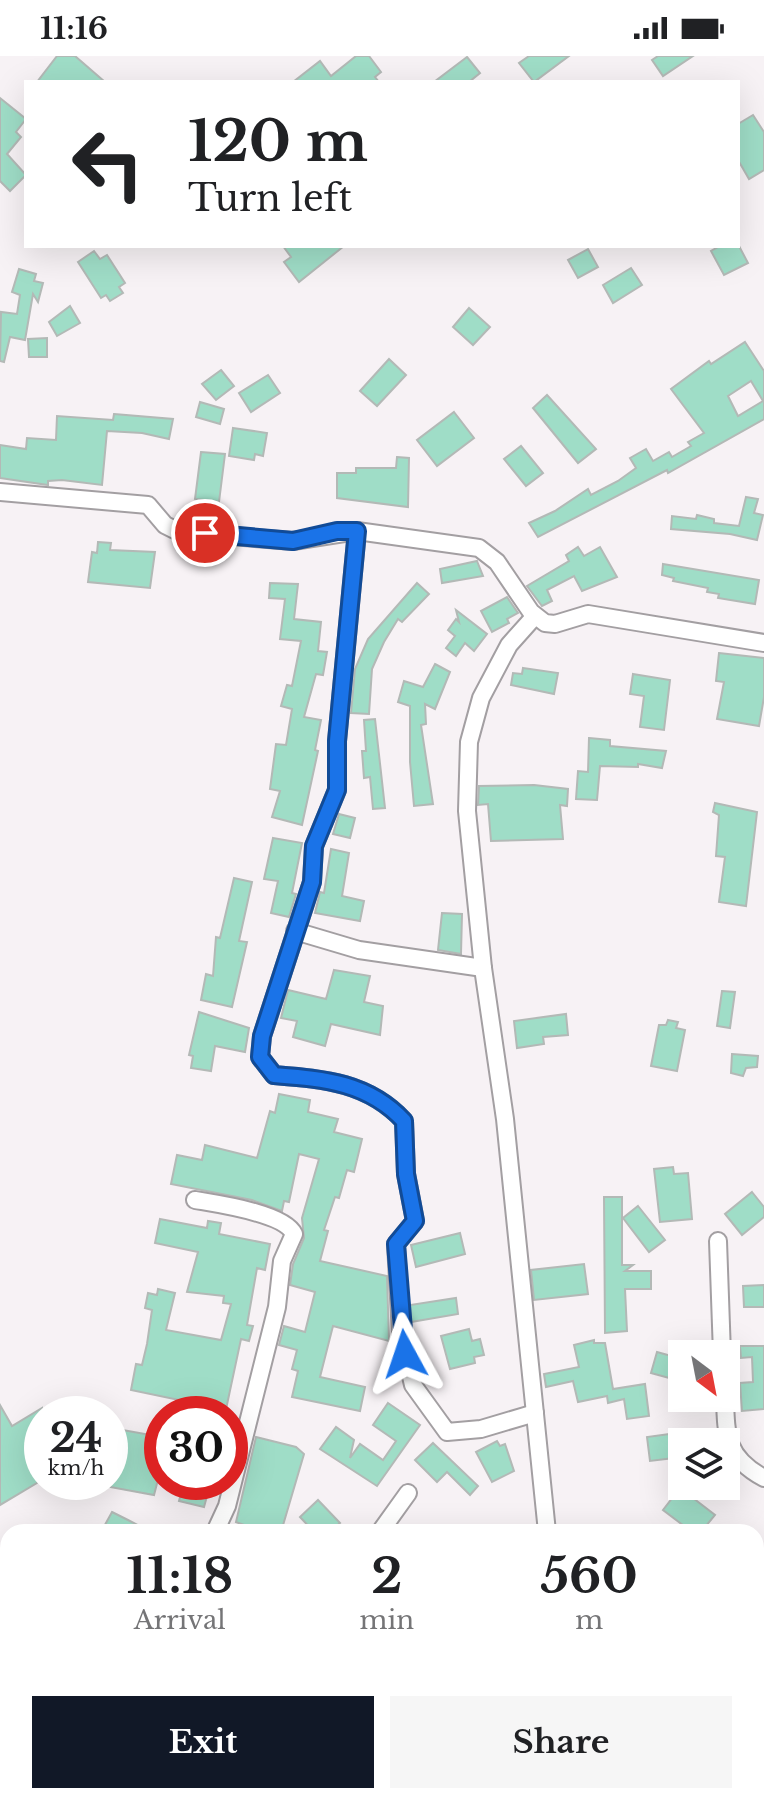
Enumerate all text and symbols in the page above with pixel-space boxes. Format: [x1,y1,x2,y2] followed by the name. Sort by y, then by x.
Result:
[40,10,108,47] text: 11:16
[188,107,368,176] text: 120 m
[56,112,160,216] icon: left
[188,176,352,221] text: Turn left
[171,499,239,567] pin
[183,511,227,555] icon: arrive
[363,1312,447,1396] position arrow
[668,1340,740,1412] north arrow
[668,1340,740,1500] map controls
[144,1396,248,1500] speed limit sign: 30
[50,1413,102,1463] text: 24
[668,1428,740,1500] button: layers
[48,1456,104,1480] text: km/h
[126,1546,233,1606] text: 11:18
[371,1546,403,1606] text: 2
[541,1546,638,1606] text: 560
[134,1604,226,1636] text: Arrival
[360,1604,414,1636] text: min
[575,1604,603,1636] text: m
[32,1696,374,1788] button: Exit
[390,1696,732,1788] button: Share

